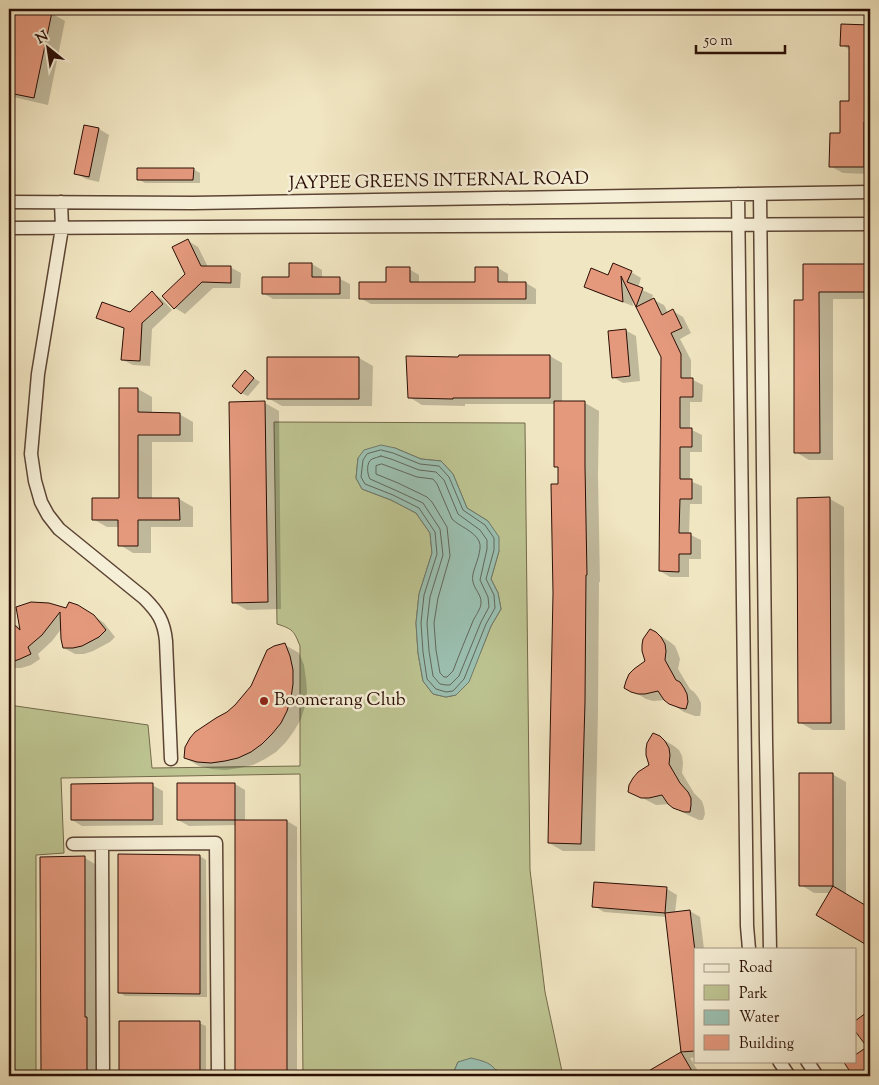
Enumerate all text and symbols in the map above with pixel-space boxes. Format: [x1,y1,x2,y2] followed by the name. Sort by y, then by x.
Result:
[22,22,72,72] north arrow
[696,22,785,54] scale bar
[33,27,52,50] text: N
[703,31,733,52] text: 50 m
[288,166,589,198] street label: JAYPEE GREENS INTERNAL ROAD
[274,688,406,714] place label: Boomerang Club
[258,695,270,707] marker: Boomerang Club
[694,948,856,1062] legend
[739,958,773,979] text: Road
[739,984,768,1005] text: Park
[739,1008,780,1029] text: Water
[739,1034,794,1055] text: Building

